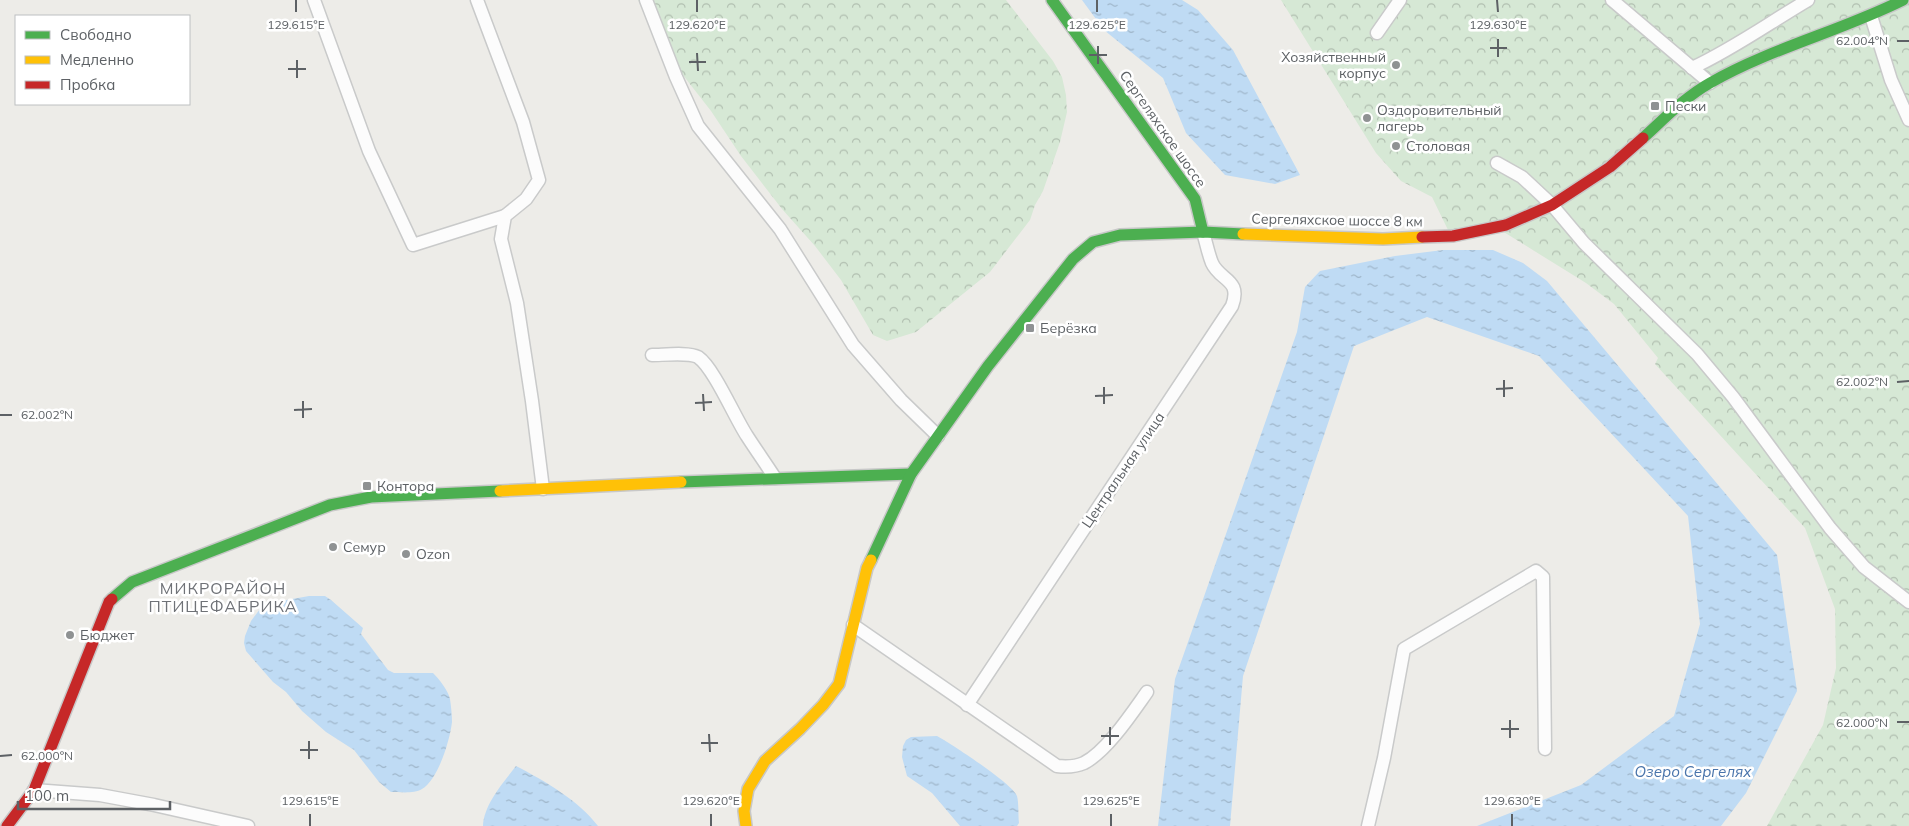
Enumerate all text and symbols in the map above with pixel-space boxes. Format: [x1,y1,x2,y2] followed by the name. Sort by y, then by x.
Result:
[15,15,190,105] legend
[267,17,325,32] text: 129.615°E
[668,17,726,32] text: 129.620°E
[1068,17,1126,32] text: 129.625°E
[1469,17,1527,32] text: 129.630°E
[60,25,132,44] text: Свободно
[1836,33,1888,48] text: 62.004°N
[1281,48,1386,82] place label: Хозяйственный корпус
[60,50,134,69] text: Медленно
[1390,59,1402,71] marker: Хозяйственный корпус
[1116,67,1210,191] street label: Сергеляхское шоссе
[60,75,115,94] text: Пробка
[1665,97,1706,115] place label: Пески
[1649,100,1661,112] marker: Пески
[1377,101,1502,135] place label: Оздоровительный лагерь
[1361,112,1373,124] marker: Оздоровительный лагерь
[1406,137,1470,155] place label: Столовая
[1390,140,1402,152] marker: Столовая
[1251,210,1423,230] street label: Сергеляхское шоссе 8 км
[1040,319,1097,337] place label: Берёзка
[1024,322,1036,334] marker: Берёзка
[1836,374,1888,389] text: 62.002°N
[21,407,73,422] text: 62.002°N
[1078,409,1168,531] street label: Центральная улица
[377,477,434,495] place label: Контора
[361,480,373,492] marker: Контора
[343,538,386,556] place label: Семур
[327,541,339,553] marker: Семур
[416,545,450,563] place label: Ozon
[400,548,412,560] marker: Ozon
[149,578,297,616] district label: МИКРОРАЙОН ПТИЦЕФАБРИКА
[80,626,135,644] place label: Бюджет
[64,629,76,641] marker: Бюджет
[1836,715,1888,730] text: 62.000°N
[21,748,73,763] text: 62.000°N
[1634,762,1752,781] water label: Озеро Сергелях
[18,778,170,810] scale bar
[25,786,69,805] text: 100 m
[281,793,339,808] text: 129.615°E
[682,793,740,808] text: 129.620°E
[1082,793,1140,808] text: 129.625°E
[1483,793,1541,808] text: 129.630°E

